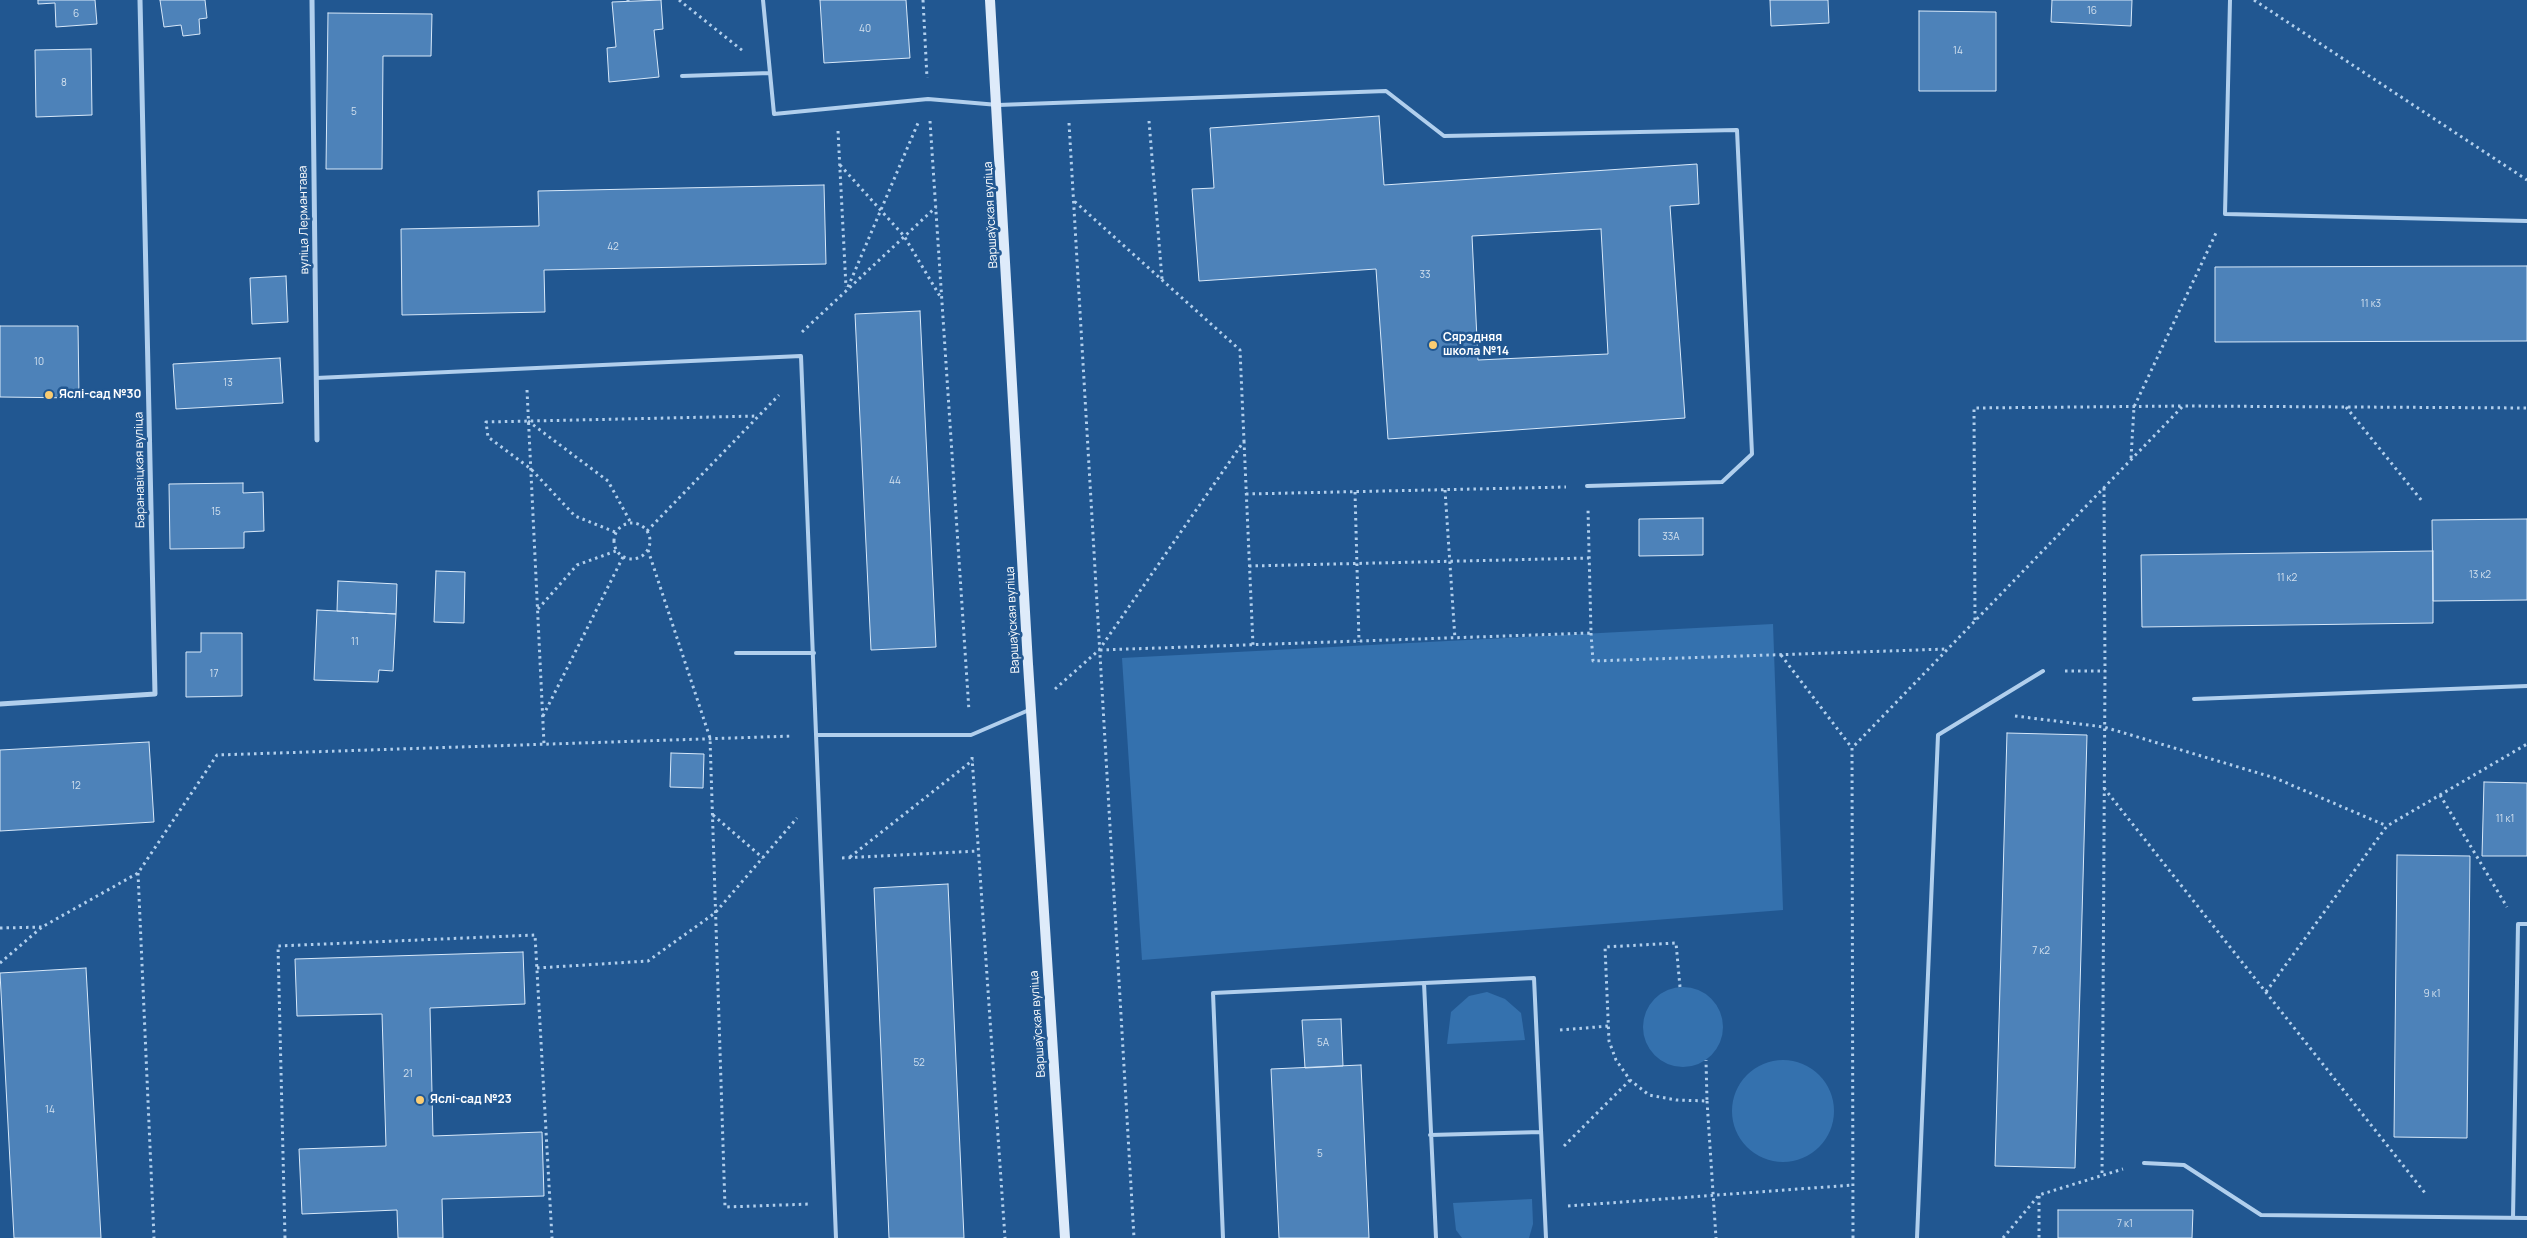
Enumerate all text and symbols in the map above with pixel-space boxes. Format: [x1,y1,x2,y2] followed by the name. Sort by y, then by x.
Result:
[2087,5,2097,17] house number: 16
[73,8,79,20] house number: 6
[859,23,871,35] house number: 40
[1953,45,1963,57] house number: 14
[61,77,67,89] house number: 8
[351,106,357,118] house number: 5
[981,161,1001,269] street label: Варшаўская вуліца
[296,165,312,275] street label: вуліца Лермантава
[607,241,619,253] house number: 42
[1419,269,1431,281] house number: 33
[2361,298,2381,310] house number: 11 к3
[1443,331,1509,359] place label: Сярэдняя школа №14
[1427,339,1439,351] marker: Сярэдняя школа №14
[34,356,44,368] house number: 10
[223,377,233,389] house number: 13
[59,388,141,402] place label: Яслі-сад №30
[43,389,55,401] marker: Яслі-сад №30
[132,412,148,528] street label: Баранавіцкая вуліца
[889,475,901,487] house number: 44
[211,506,221,518] house number: 15
[1662,531,1680,543] house number: 33А
[1003,566,1023,674] street label: Варшаўская вуліца
[2469,569,2491,581] house number: 13 к2
[2277,572,2297,584] house number: 11 к2
[351,636,359,648] house number: 11
[210,668,218,680] house number: 17
[71,780,81,792] house number: 12
[2496,813,2514,825] house number: 11 к1
[2032,945,2050,957] house number: 7 к2
[1027,970,1049,1078] street label: Варшаўская вуліца
[2423,988,2441,1000] house number: 9 к1
[1317,1037,1329,1049] house number: 5А
[913,1057,925,1069] house number: 52
[403,1068,413,1080] house number: 21
[430,1093,512,1107] place label: Яслі-сад №23
[414,1094,426,1106] marker: Яслі-сад №23
[45,1104,55,1116] house number: 14
[1317,1148,1323,1160] house number: 5
[2117,1218,2133,1230] house number: 7 к1

